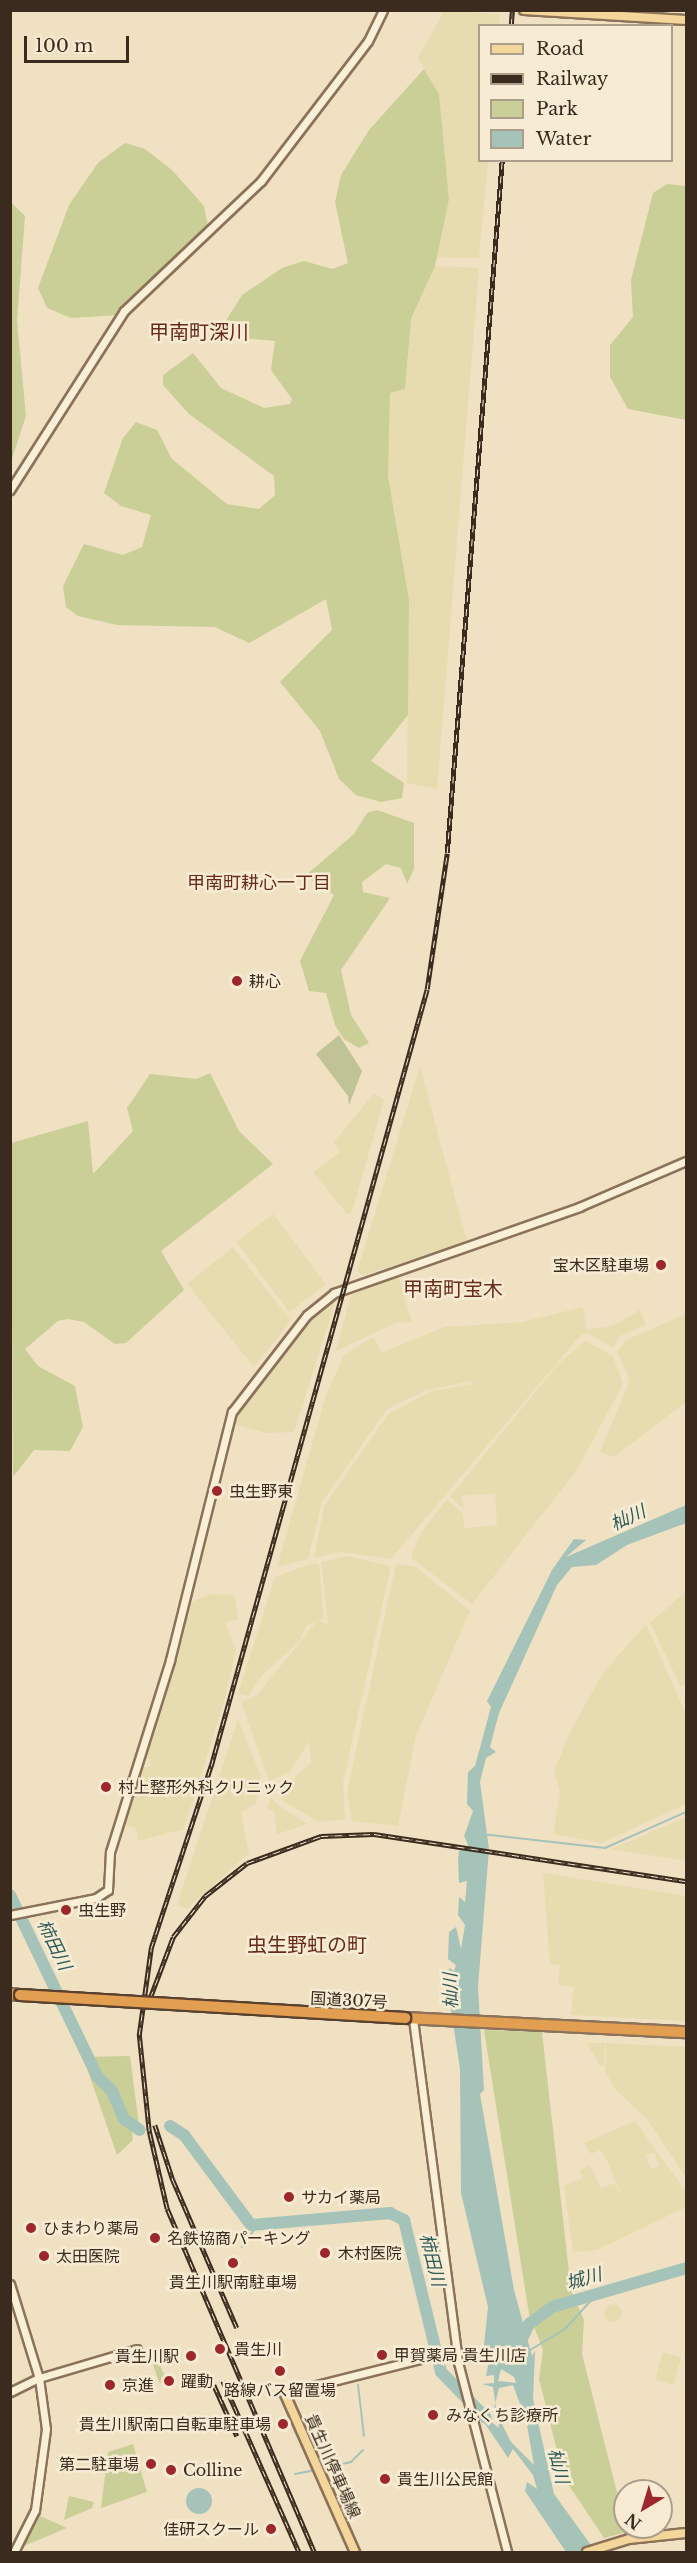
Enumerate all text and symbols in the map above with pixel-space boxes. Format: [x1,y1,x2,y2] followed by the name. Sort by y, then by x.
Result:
[27,24,132,62] scale bar
[478,24,673,162] legend
[35,35,93,57] text: 100 m
[536,38,584,60] text: Road
[536,68,608,90] text: Railway
[536,98,578,120] text: Park
[536,128,591,150] text: Water
[149,320,249,344] district label: 甲南町深川
[187,872,331,894] district label: 甲南町耕心一丁目
[249,971,281,991] place label: 耕心
[230,974,244,988] marker: 耕心
[553,1255,649,1275] place label: 宝木区駐車場
[654,1258,668,1272] marker: 宝木区駐車場
[403,1277,503,1301] district label: 甲南町宝木
[229,1481,293,1501] place label: 虫生野東
[210,1484,224,1498] marker: 虫生野東
[607,1501,649,1535] water label: 杣川
[118,1777,294,1797] place label: 村上整形外科クリニック
[99,1780,113,1794] marker: 村上整形外科クリニック
[78,1900,126,1920] place label: 虫生野
[59,1903,73,1917] marker: 虫生野
[32,1916,76,1974] water label: 柿田川
[247,1933,367,1957] district label: 虫生野虹の町
[440,1973,462,2009] water label: 杣川
[310,1988,388,2012] street label: 国道307号
[301,2187,381,2207] place label: サカイ薬局
[282,2190,296,2204] marker: サカイ薬局
[43,2218,139,2238] place label: ひまわり薬局
[24,2221,38,2235] marker: ひまわり薬局
[167,2228,311,2248] place label: 名鉄協商パーキング
[148,2231,162,2245] marker: 名鉄協商パーキング
[415,2231,449,2289] water label: 柿田川
[338,2243,402,2263] place label: 木村医院
[316,2244,334,2262] marker: 木村医院
[56,2246,120,2266] place label: 太田医院
[37,2249,51,2263] marker: 太田医院
[226,2256,240,2270] marker: 貴生川駅南駐車場
[564,2264,604,2294] water label: 城川
[169,2272,297,2292] place label: 貴生川駅南駐車場
[234,2339,282,2359] place label: 貴生川
[211,2340,229,2358] marker: 貴生川
[394,2345,527,2365] place label: 甲賀薬局 貴生川店
[115,2346,179,2366] place label: 貴生川駅
[375,2348,389,2362] marker: 甲賀薬局 貴生川店
[184,2349,198,2363] marker: 貴生川駅
[273,2364,287,2378] marker: 路線バス留置場
[181,2371,213,2391] place label: 躍動
[162,2374,176,2388] marker: 躍動
[122,2375,154,2395] place label: 京進
[103,2378,117,2392] marker: 京進
[224,2380,336,2400] place label: 路線バス留置場
[446,2405,558,2425] place label: みなくち診療所
[424,2406,442,2424] marker: みなくち診療所
[301,2411,365,2521] street label: 貴生川停車場線
[79,2414,271,2434] place label: 貴生川駅南口自転車駐車場
[276,2417,290,2431] marker: 貴生川駅南口自転車駐車場
[543,2446,573,2486] water label: 杣川
[59,2454,139,2474] place label: 第二駐車場
[144,2457,158,2471] marker: 第二駐車場
[183,2460,242,2480] place label: Colline
[164,2463,178,2477] marker: Colline
[397,2469,493,2489] place label: 貴生川公民館
[378,2472,392,2486] marker: 貴生川公民館
[613,2479,673,2539] north arrow
[621,2509,645,2534] text: N
[163,2519,259,2539] place label: 佳研スクール
[264,2522,278,2536] marker: 佳研スクール

